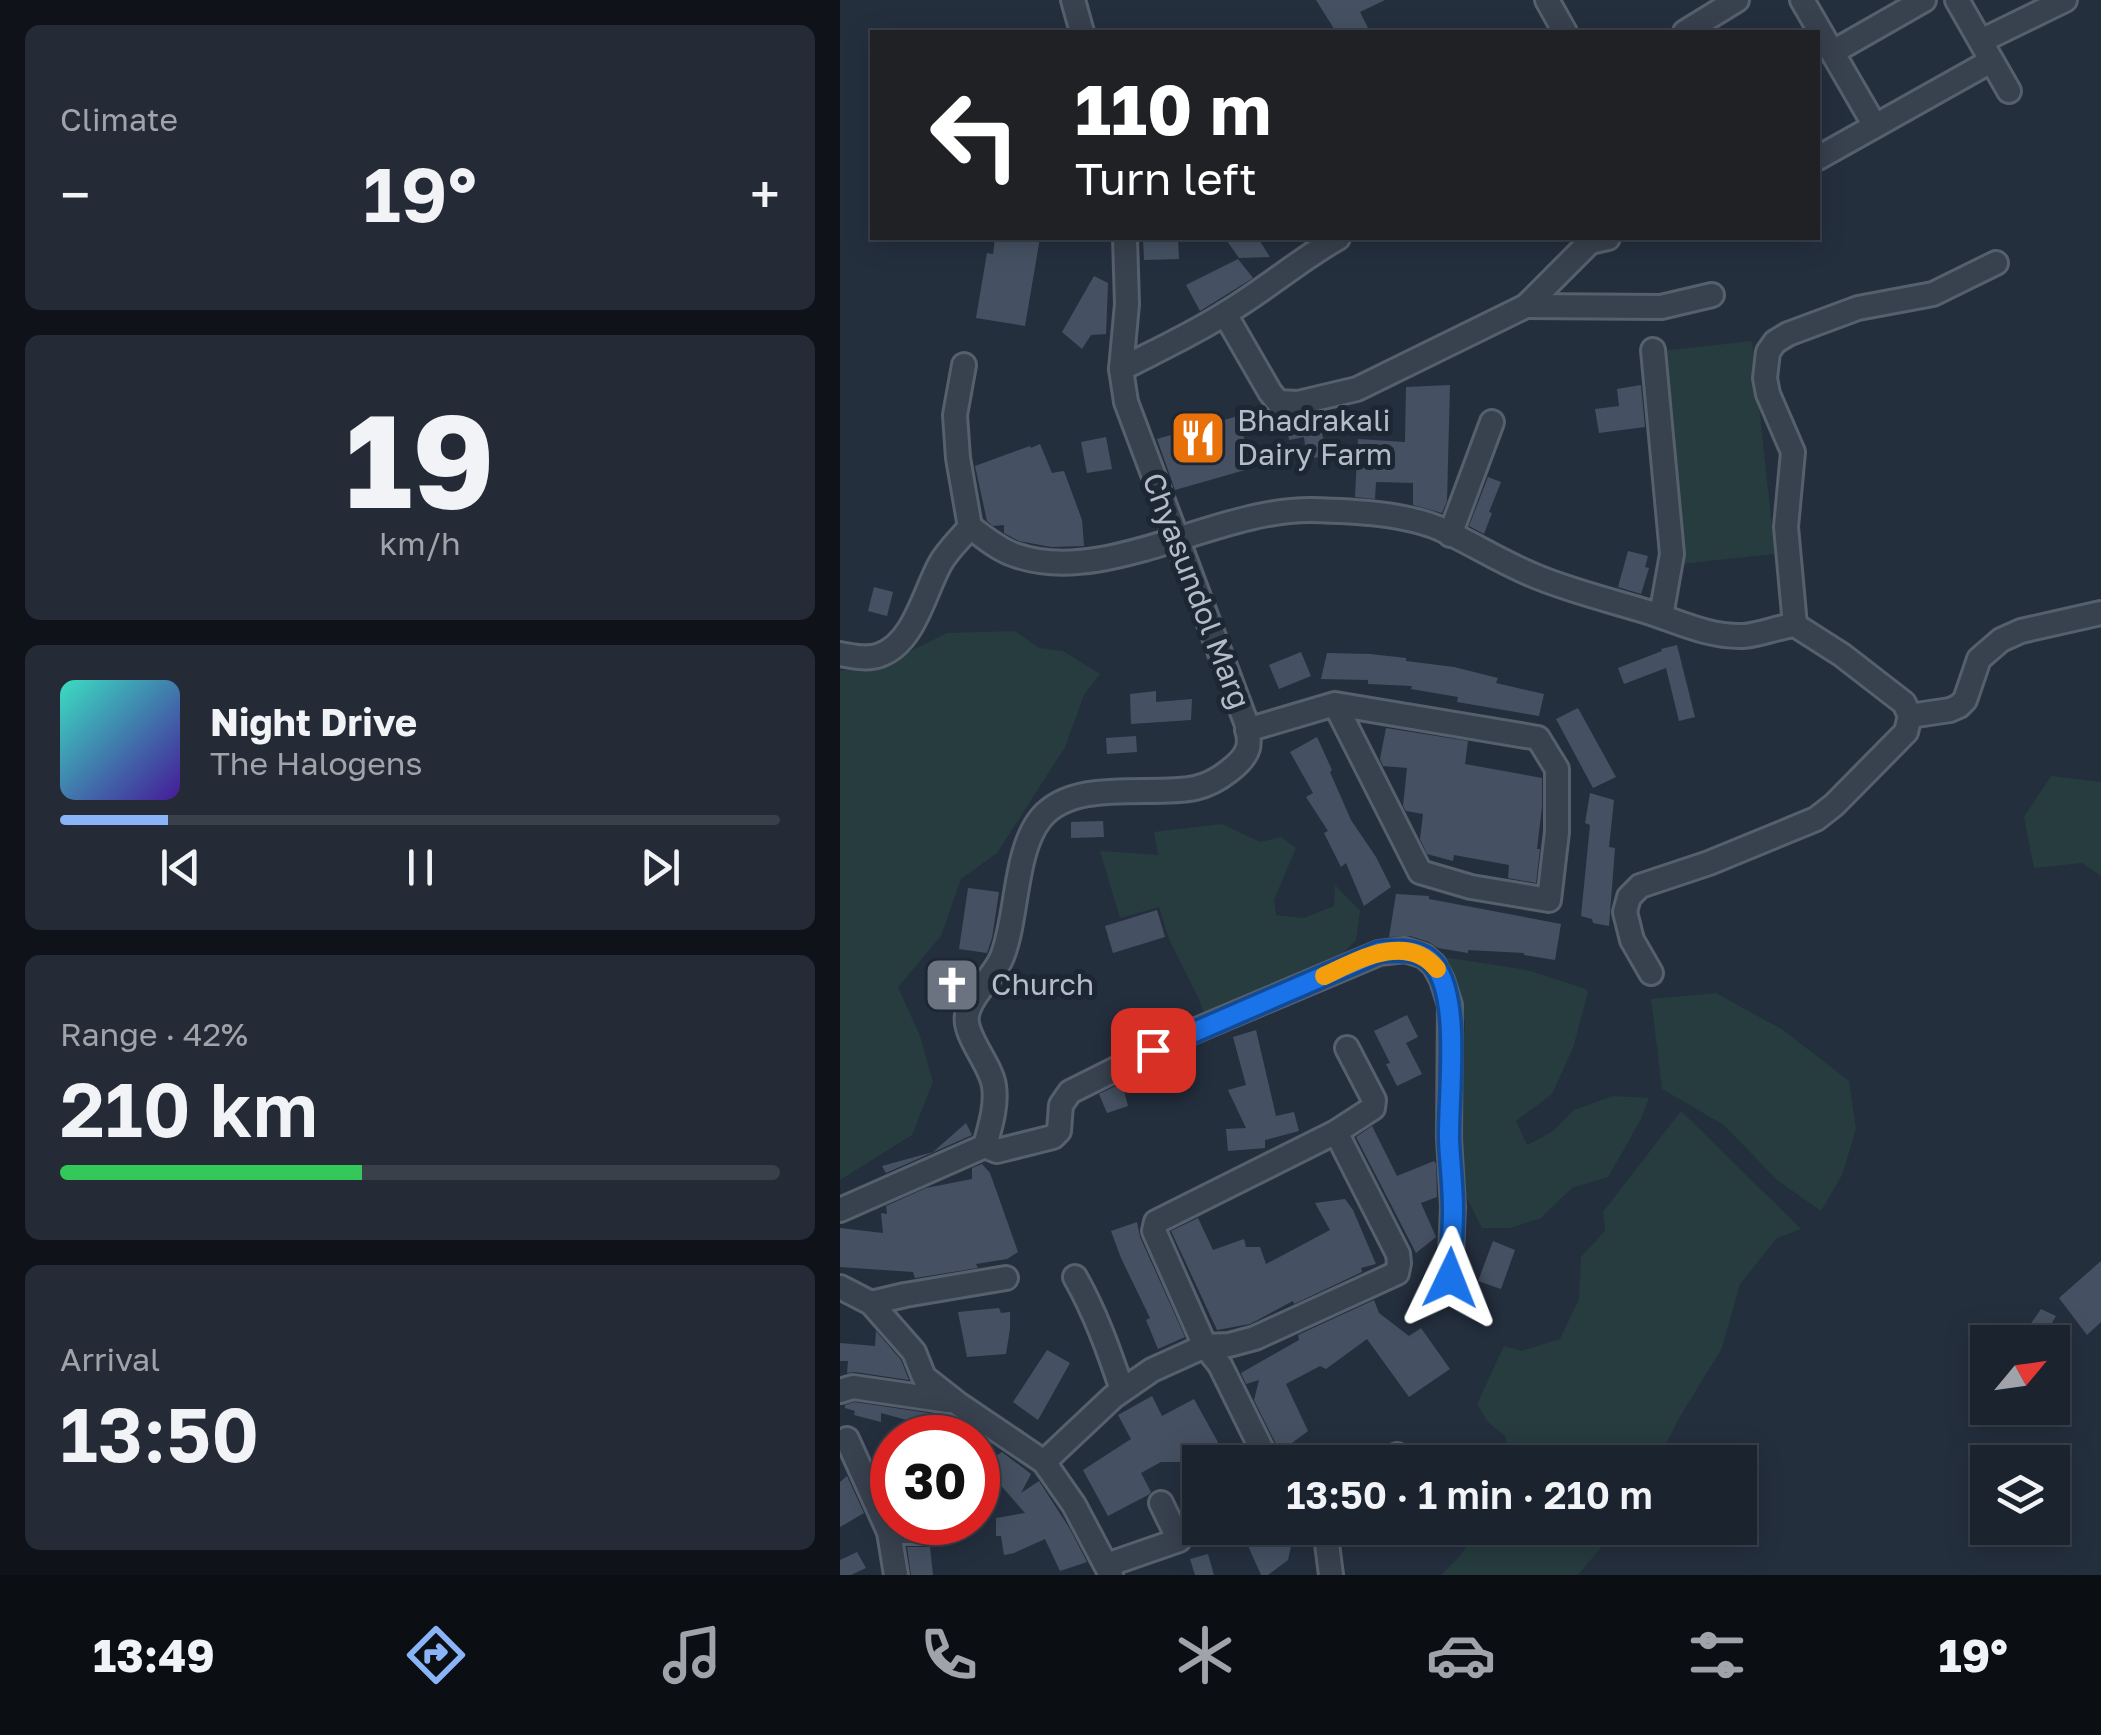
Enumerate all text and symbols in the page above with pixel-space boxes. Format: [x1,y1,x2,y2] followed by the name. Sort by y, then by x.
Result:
[1075,66,1271,150] text: 110 m
[910,70,1040,200] icon: left
[60,100,178,138] text: Climate
[363,148,477,239] text: 19°
[1075,151,1257,205] text: Turn left
[60,161,90,227] text: −
[750,161,780,227] text: +
[345,381,495,537] text: 19
[1237,402,1392,472] place label: Bhadrakali Dairy Farm
[1168,408,1228,468] restaurant icon: Bhadrakali Dairy Farm
[1135,468,1258,714] street label: Chyasundol Marg
[379,524,461,562] text: km/h
[210,699,417,744] text: Night Drive
[210,744,422,782] text: The Halogens
[153,840,208,895] icon: previous
[393,840,448,895] icon: pause
[633,840,688,895] icon: next
[922,955,982,1015] church icon: Church
[991,966,1094,1002] place label: Church
[1111,1008,1196,1093] pin
[60,1015,248,1053] text: Range · 42%
[1126,1023,1181,1078] icon: arrive
[60,1063,318,1154] text: 210 km
[1398,1226,1502,1330] position arrow
[1970,1325,2070,1425] north arrow
[1970,1325,2070,1545] map controls
[60,1340,160,1378] text: Arrival
[60,1388,259,1479] text: 13:50
[870,1415,1000,1545] speed limit sign: 30
[1970,1445,2070,1545] button: layers
[1286,1472,1653,1517] text: 13:50 · 1 min · 210 m
[401,1620,471,1690] icon: directions
[657,1620,727,1690] icon: music
[914,1620,984,1690] icon: phone
[1170,1620,1240,1690] icon: climate
[1426,1620,1496,1690] icon: car
[1682,1620,1752,1690] icon: filters
[93,1628,215,1682] text: 13:49
[1938,1628,2008,1682] text: 19°

